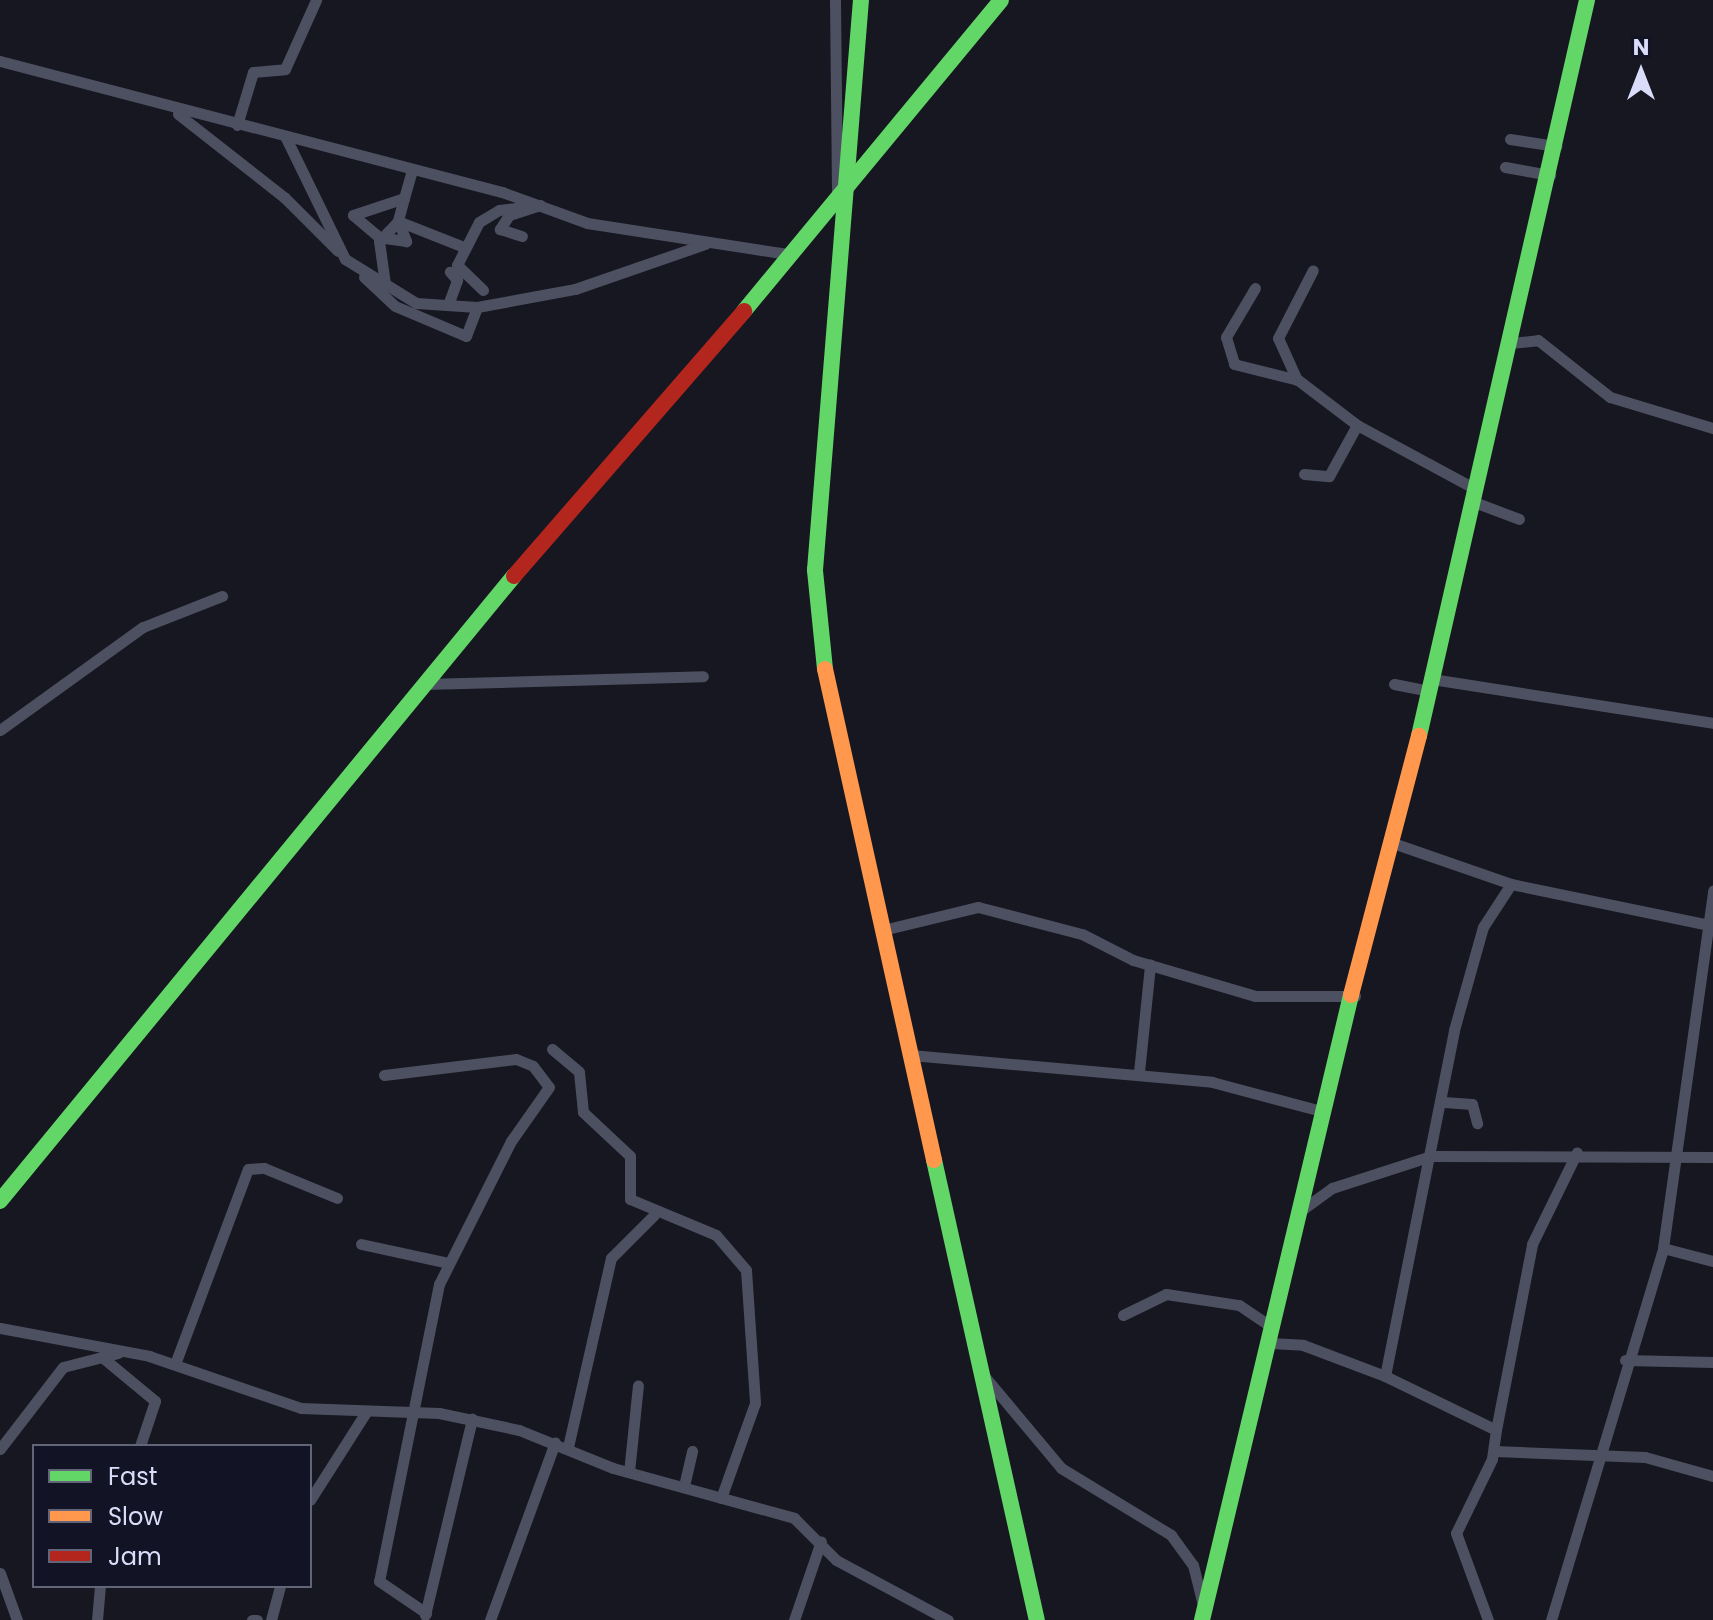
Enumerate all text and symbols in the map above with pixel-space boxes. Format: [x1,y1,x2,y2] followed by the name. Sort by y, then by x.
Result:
[1601,32,1681,112] north arrow
[1633,32,1649,63] text: N
[32,1444,312,1588] legend
[108,1460,158,1493] text: Fast
[108,1500,163,1533] text: Slow
[108,1540,162,1573] text: Jam

